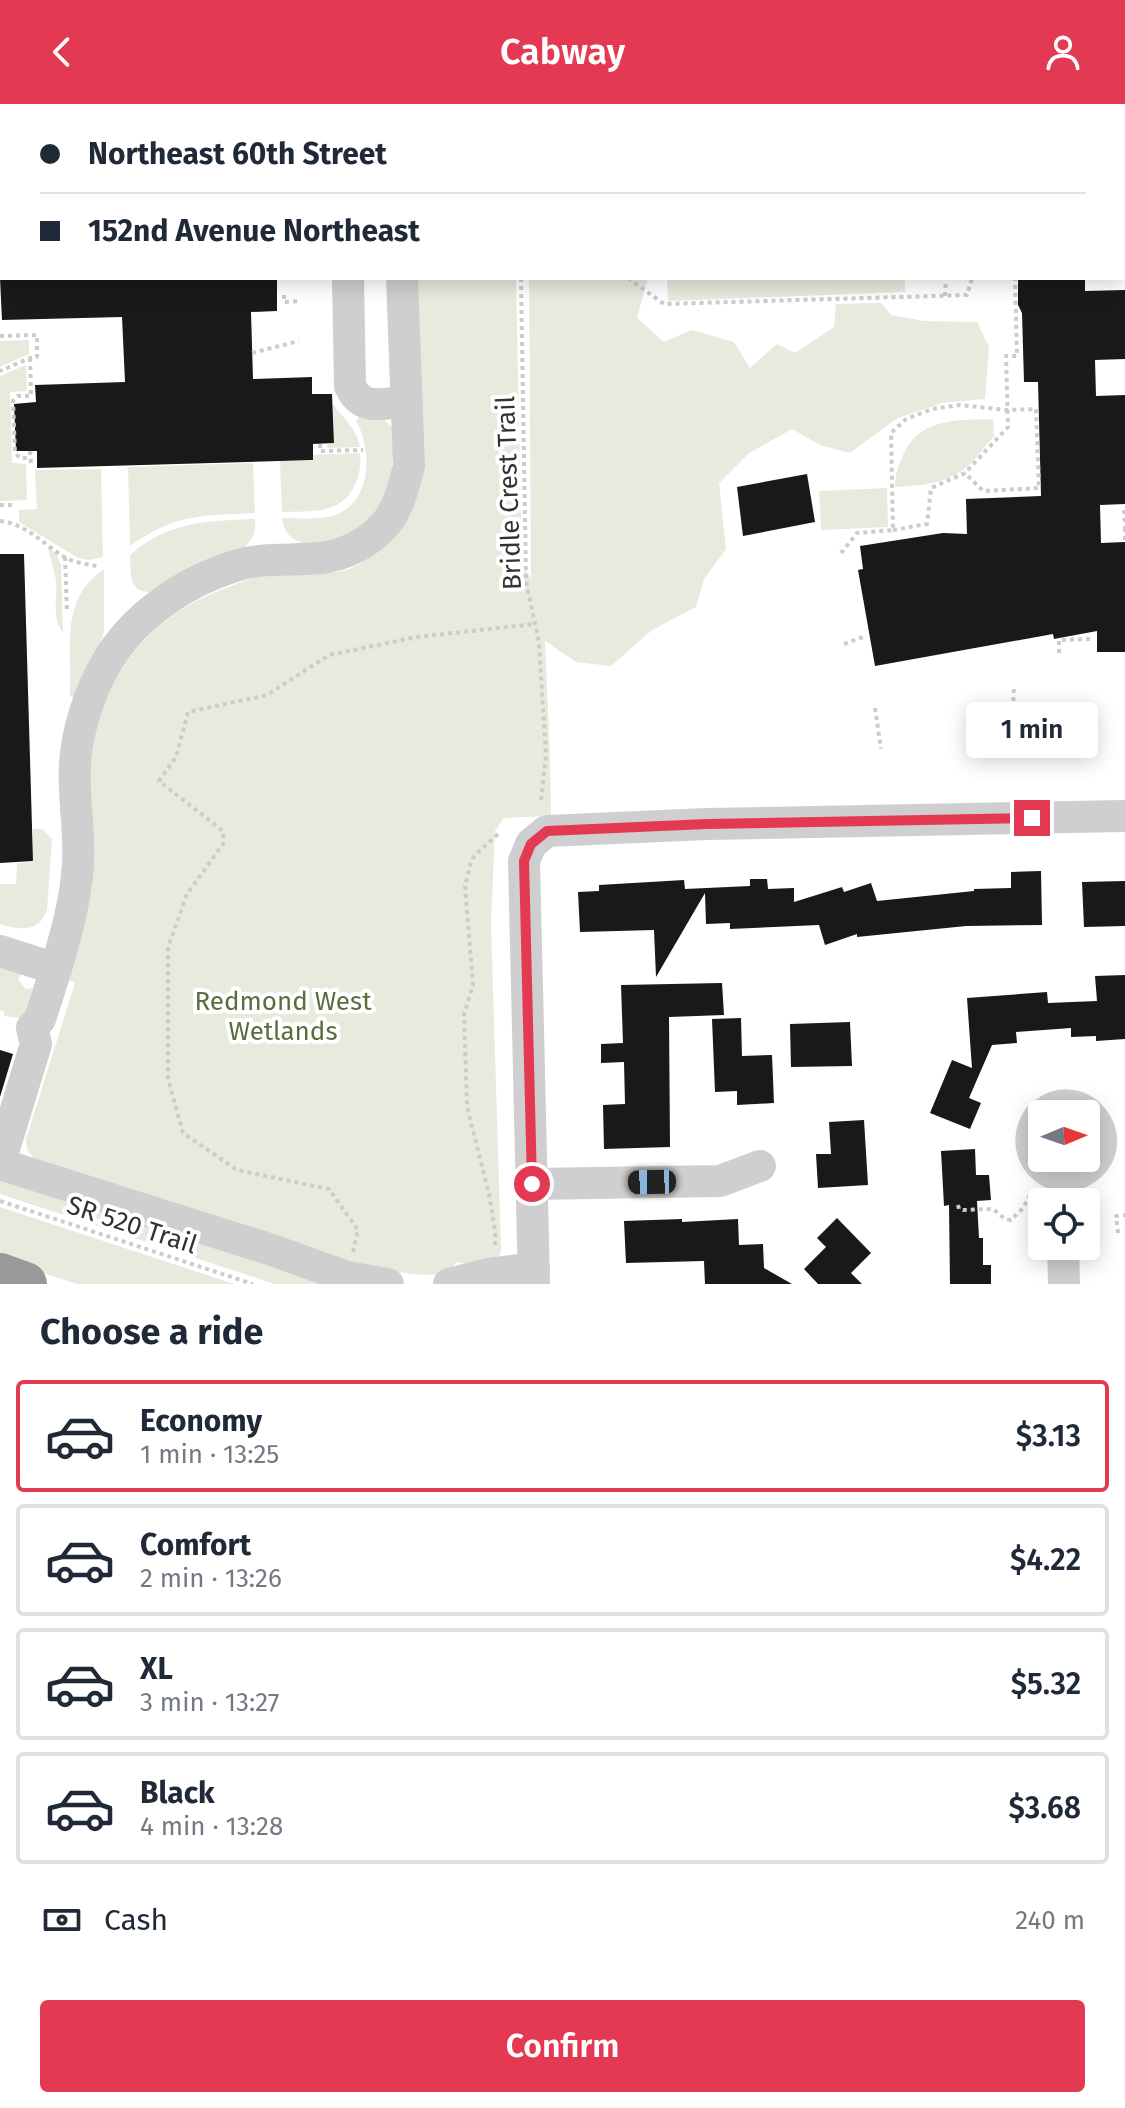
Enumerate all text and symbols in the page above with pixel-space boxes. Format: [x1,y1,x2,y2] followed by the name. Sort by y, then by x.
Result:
[40,30,84,74] icon: back
[500,30,625,74] text: Cabway
[1041,30,1085,74] icon: person
[88,136,387,172] text: Northeast 60th Street
[88,213,420,249] text: 152nd Avenue Northeast
[490,395,528,591] street label: Bridle Crest Trail
[966,702,1098,758] callout: 1 min
[1001,714,1063,745] text: 1 min
[1014,800,1050,836] route end
[194,986,372,1047] park label: Redmond West Wetlands
[1028,1100,1100,1172] north arrow
[1028,1100,1100,1260] map controls
[514,1166,550,1202] route start
[628,1170,676,1194] car
[1028,1188,1100,1260] button: locate
[63,1189,201,1261] street label: SR 520 Trail
[40,1310,263,1354] text: Choose a ride
[44,1400,116,1472] icon: car
[140,1403,262,1439] text: Economy
[1016,1418,1081,1454] text: $3.13
[140,1439,279,1470] text: 1 min · 13:25
[44,1524,116,1596] icon: car
[140,1527,251,1563] text: Comfort
[1010,1542,1081,1578] text: $4.22
[140,1563,282,1594] text: 2 min · 13:26
[44,1648,116,1720] icon: car
[140,1651,173,1687] text: XL
[1011,1666,1081,1702] text: $5.32
[140,1687,279,1718] text: 3 min · 13:27
[44,1772,116,1844] icon: car
[140,1775,215,1811] text: Black
[1008,1790,1081,1826] text: $3.68
[140,1811,283,1842] text: 4 min · 13:28
[40,1898,84,1942] icon: cash
[104,1902,168,1938] text: Cash
[1015,1905,1085,1936] text: 240 m
[40,2000,1085,2092] button: Confirm

